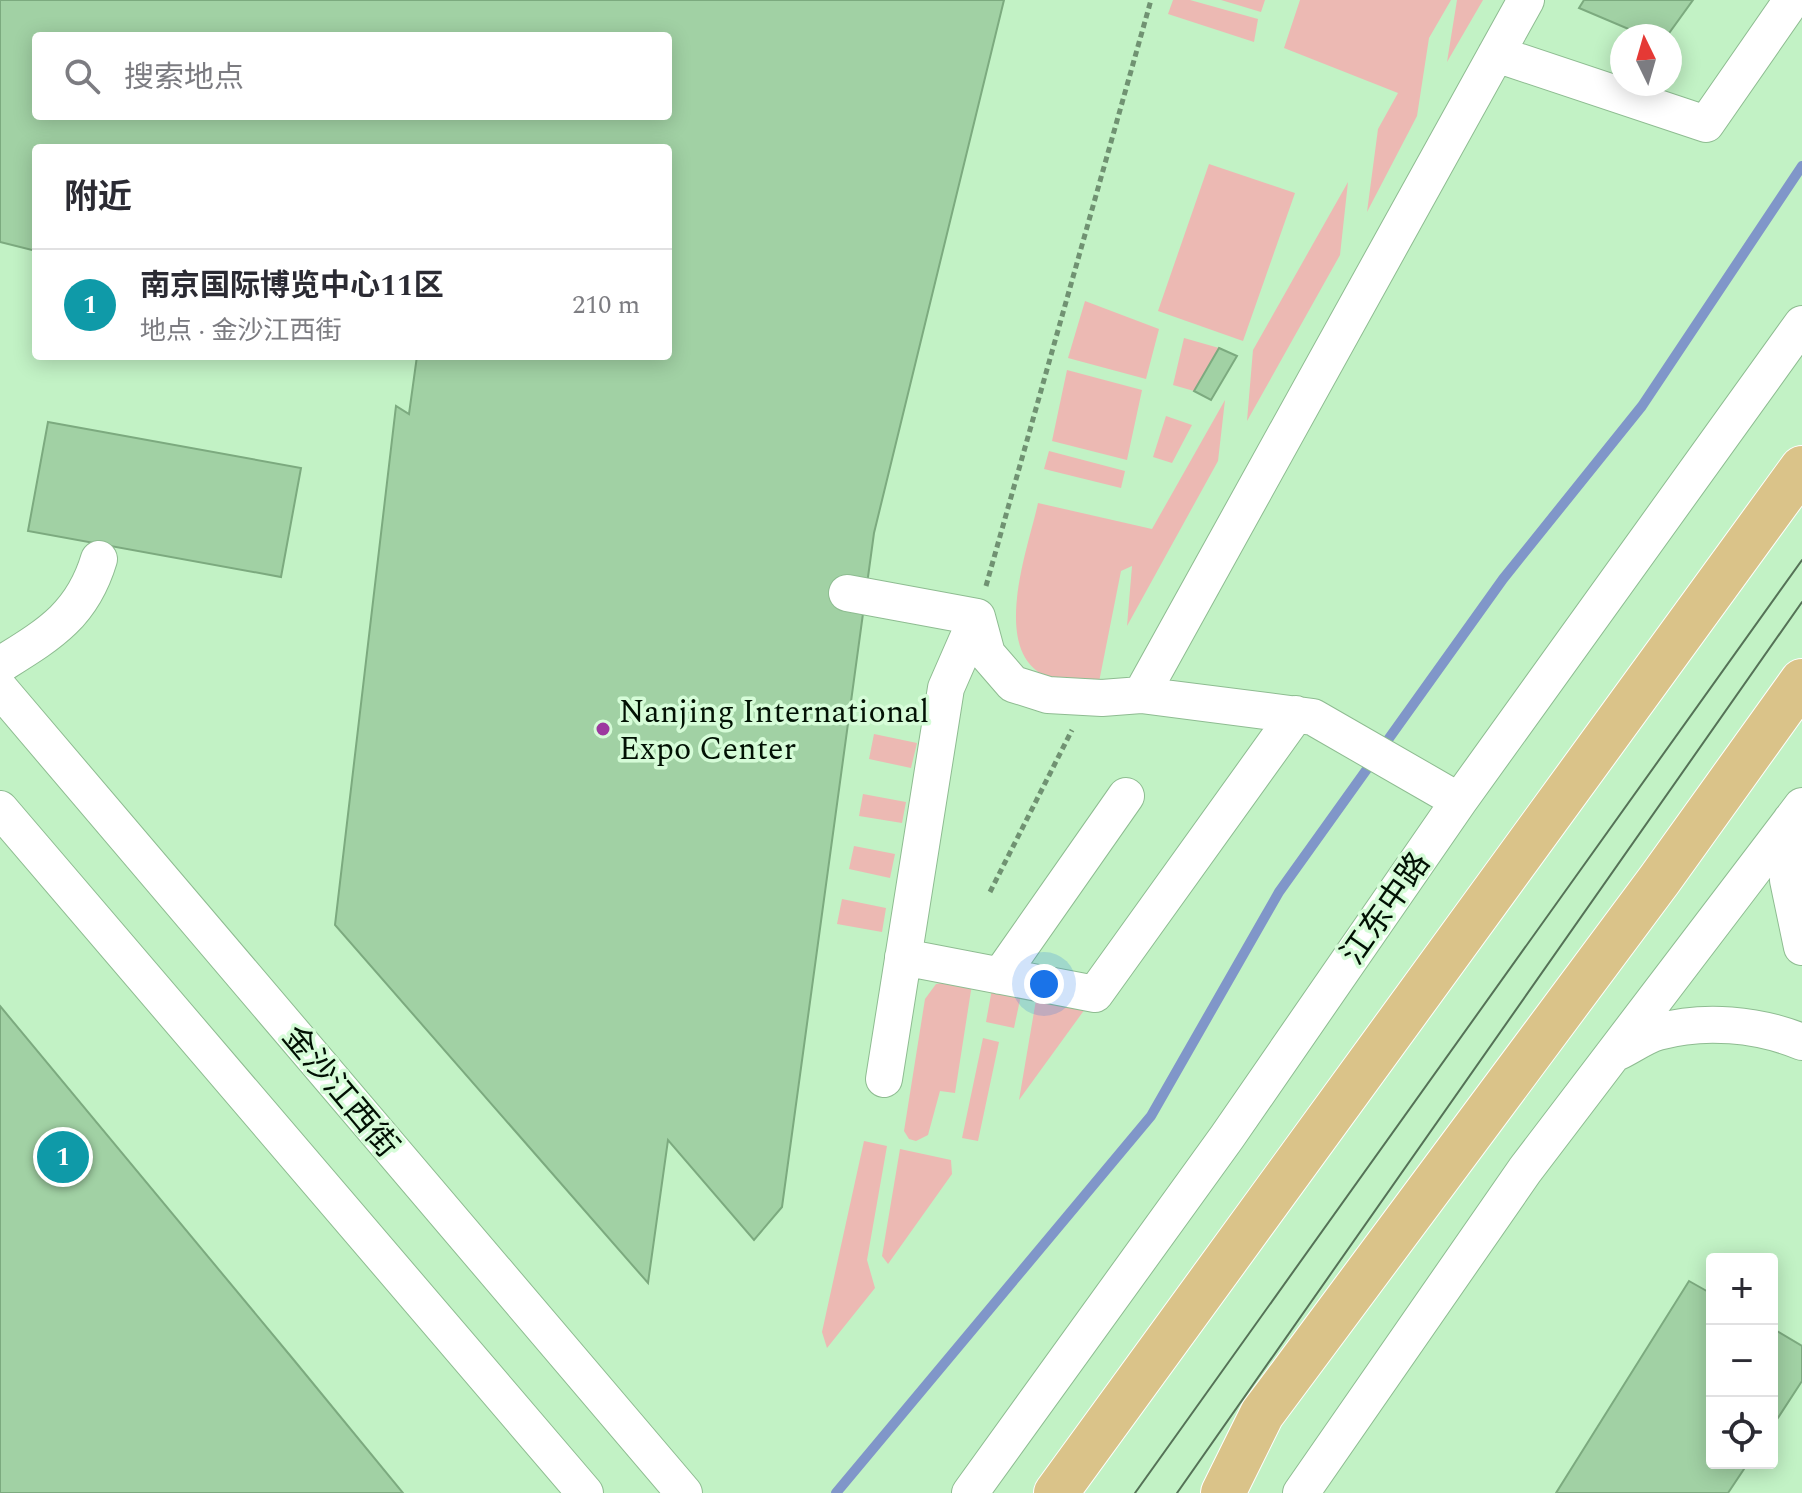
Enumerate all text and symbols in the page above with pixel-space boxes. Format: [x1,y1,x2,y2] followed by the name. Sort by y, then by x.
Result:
[1610,24,1682,96] north arrow
[32,32,672,120] search box
[60,54,104,98] icon: search
[124,55,244,101] text: 搜索地点
[64,172,132,224] text: 附近
[140,263,444,309] text: 南京国际博览中心11区
[83,285,97,325] text: 1
[572,285,640,325] text: 210 m
[140,311,342,351] text: 地点 · 金沙江西街
[619,688,929,774] place label: Nanjing International Expo Center
[594,720,612,738] marker: Nanjing International Expo Center
[1329,842,1443,975] street label: 江东中路
[1024,964,1064,1004] your location
[270,1015,410,1169] street label: 金沙江西街
[37,1127,89,1187] pin: 1
[1706,1253,1778,1469] map controls
[1706,1253,1778,1325] button: +
[1706,1325,1778,1397] button: −
[1706,1397,1778,1469] button: locate

